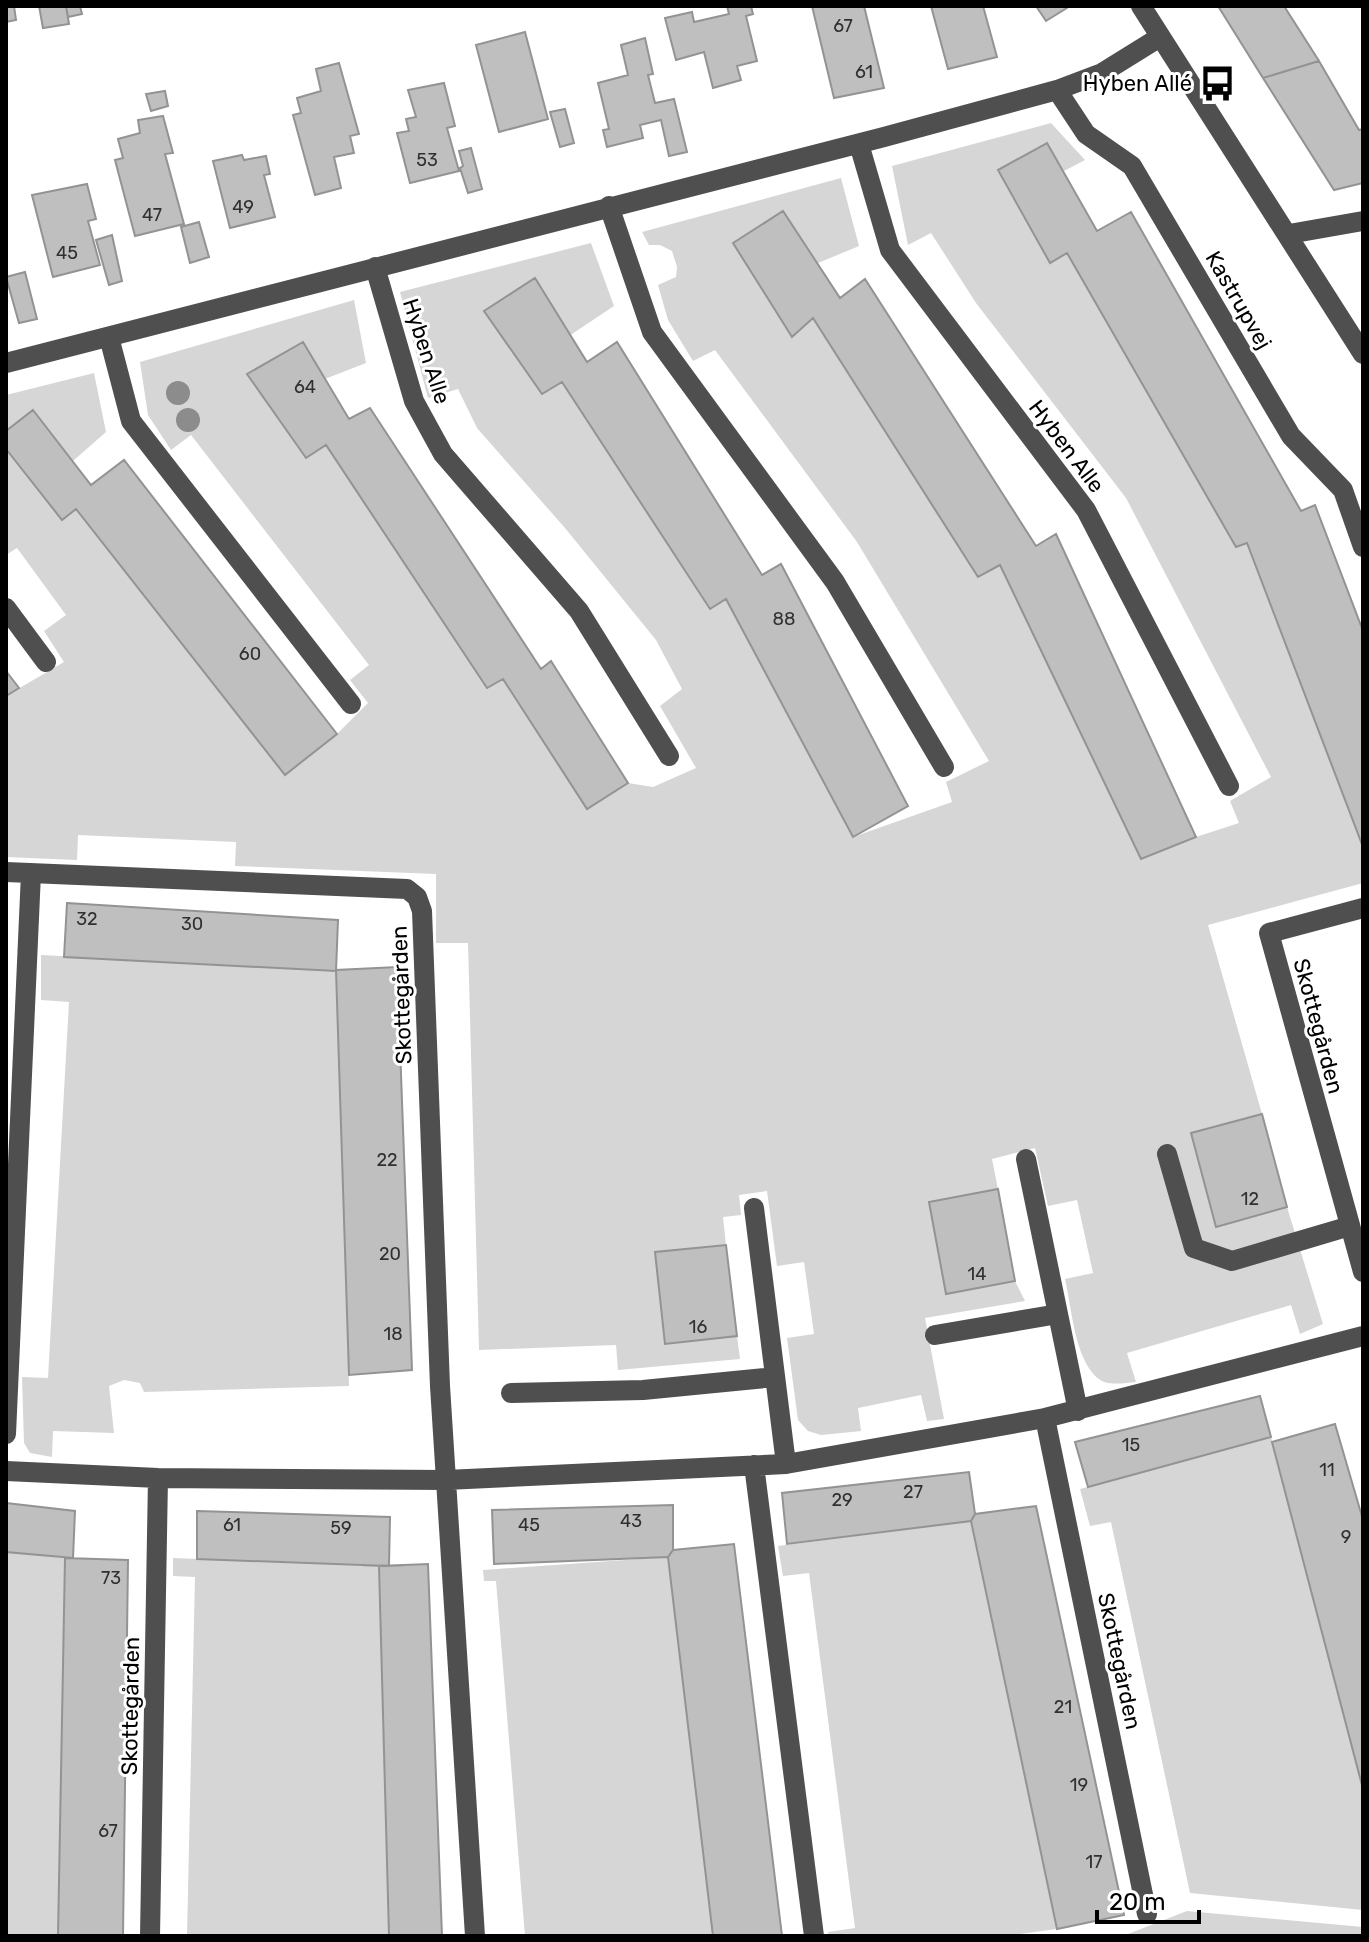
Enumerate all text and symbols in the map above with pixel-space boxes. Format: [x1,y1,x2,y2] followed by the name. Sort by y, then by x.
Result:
[833,15,853,37] house number: 67
[855,61,873,83] house number: 61
[1199,64,1237,102] bus stop icon: Hyben Allé
[1083,70,1192,97] place label: Hyben Allé
[416,149,438,171] house number: 53
[232,196,254,218] house number: 49
[142,204,162,226] house number: 47
[56,242,78,264] house number: 45
[1200,246,1278,354] street label: Kastrupvej
[397,295,456,407] street label: Hyben Alle
[294,376,316,398] house number: 64
[1023,395,1110,498] street label: Hyben Alle
[773,608,795,630] house number: 88
[239,643,261,665] house number: 60
[76,908,98,930] house number: 32
[181,913,203,935] house number: 30
[386,925,417,1065] street label: Skottegården
[1288,956,1350,1097] street label: Skottegården
[376,1149,398,1171] house number: 22
[1241,1188,1259,1210] house number: 12
[379,1243,401,1265] house number: 20
[968,1263,986,1285] house number: 14
[689,1316,707,1338] house number: 16
[383,1323,403,1345] house number: 18
[1122,1434,1140,1456] house number: 15
[1319,1459,1335,1481] house number: 11
[903,1481,923,1503] house number: 27
[831,1489,853,1511] house number: 29
[620,1510,642,1532] house number: 43
[223,1514,241,1536] house number: 61
[518,1514,540,1536] house number: 45
[330,1517,352,1539] house number: 59
[1341,1526,1351,1548] house number: 9
[101,1567,121,1589] house number: 73
[1092,1590,1147,1732] street label: Skottegården
[116,1636,145,1776] street label: Skottegården
[1054,1696,1072,1718] house number: 21
[1070,1774,1088,1796] house number: 19
[98,1820,118,1842] house number: 67
[1086,1851,1102,1873] house number: 17
[1097,1874,1199,1924] scale bar
[1109,1888,1166,1916] text: 20 m

